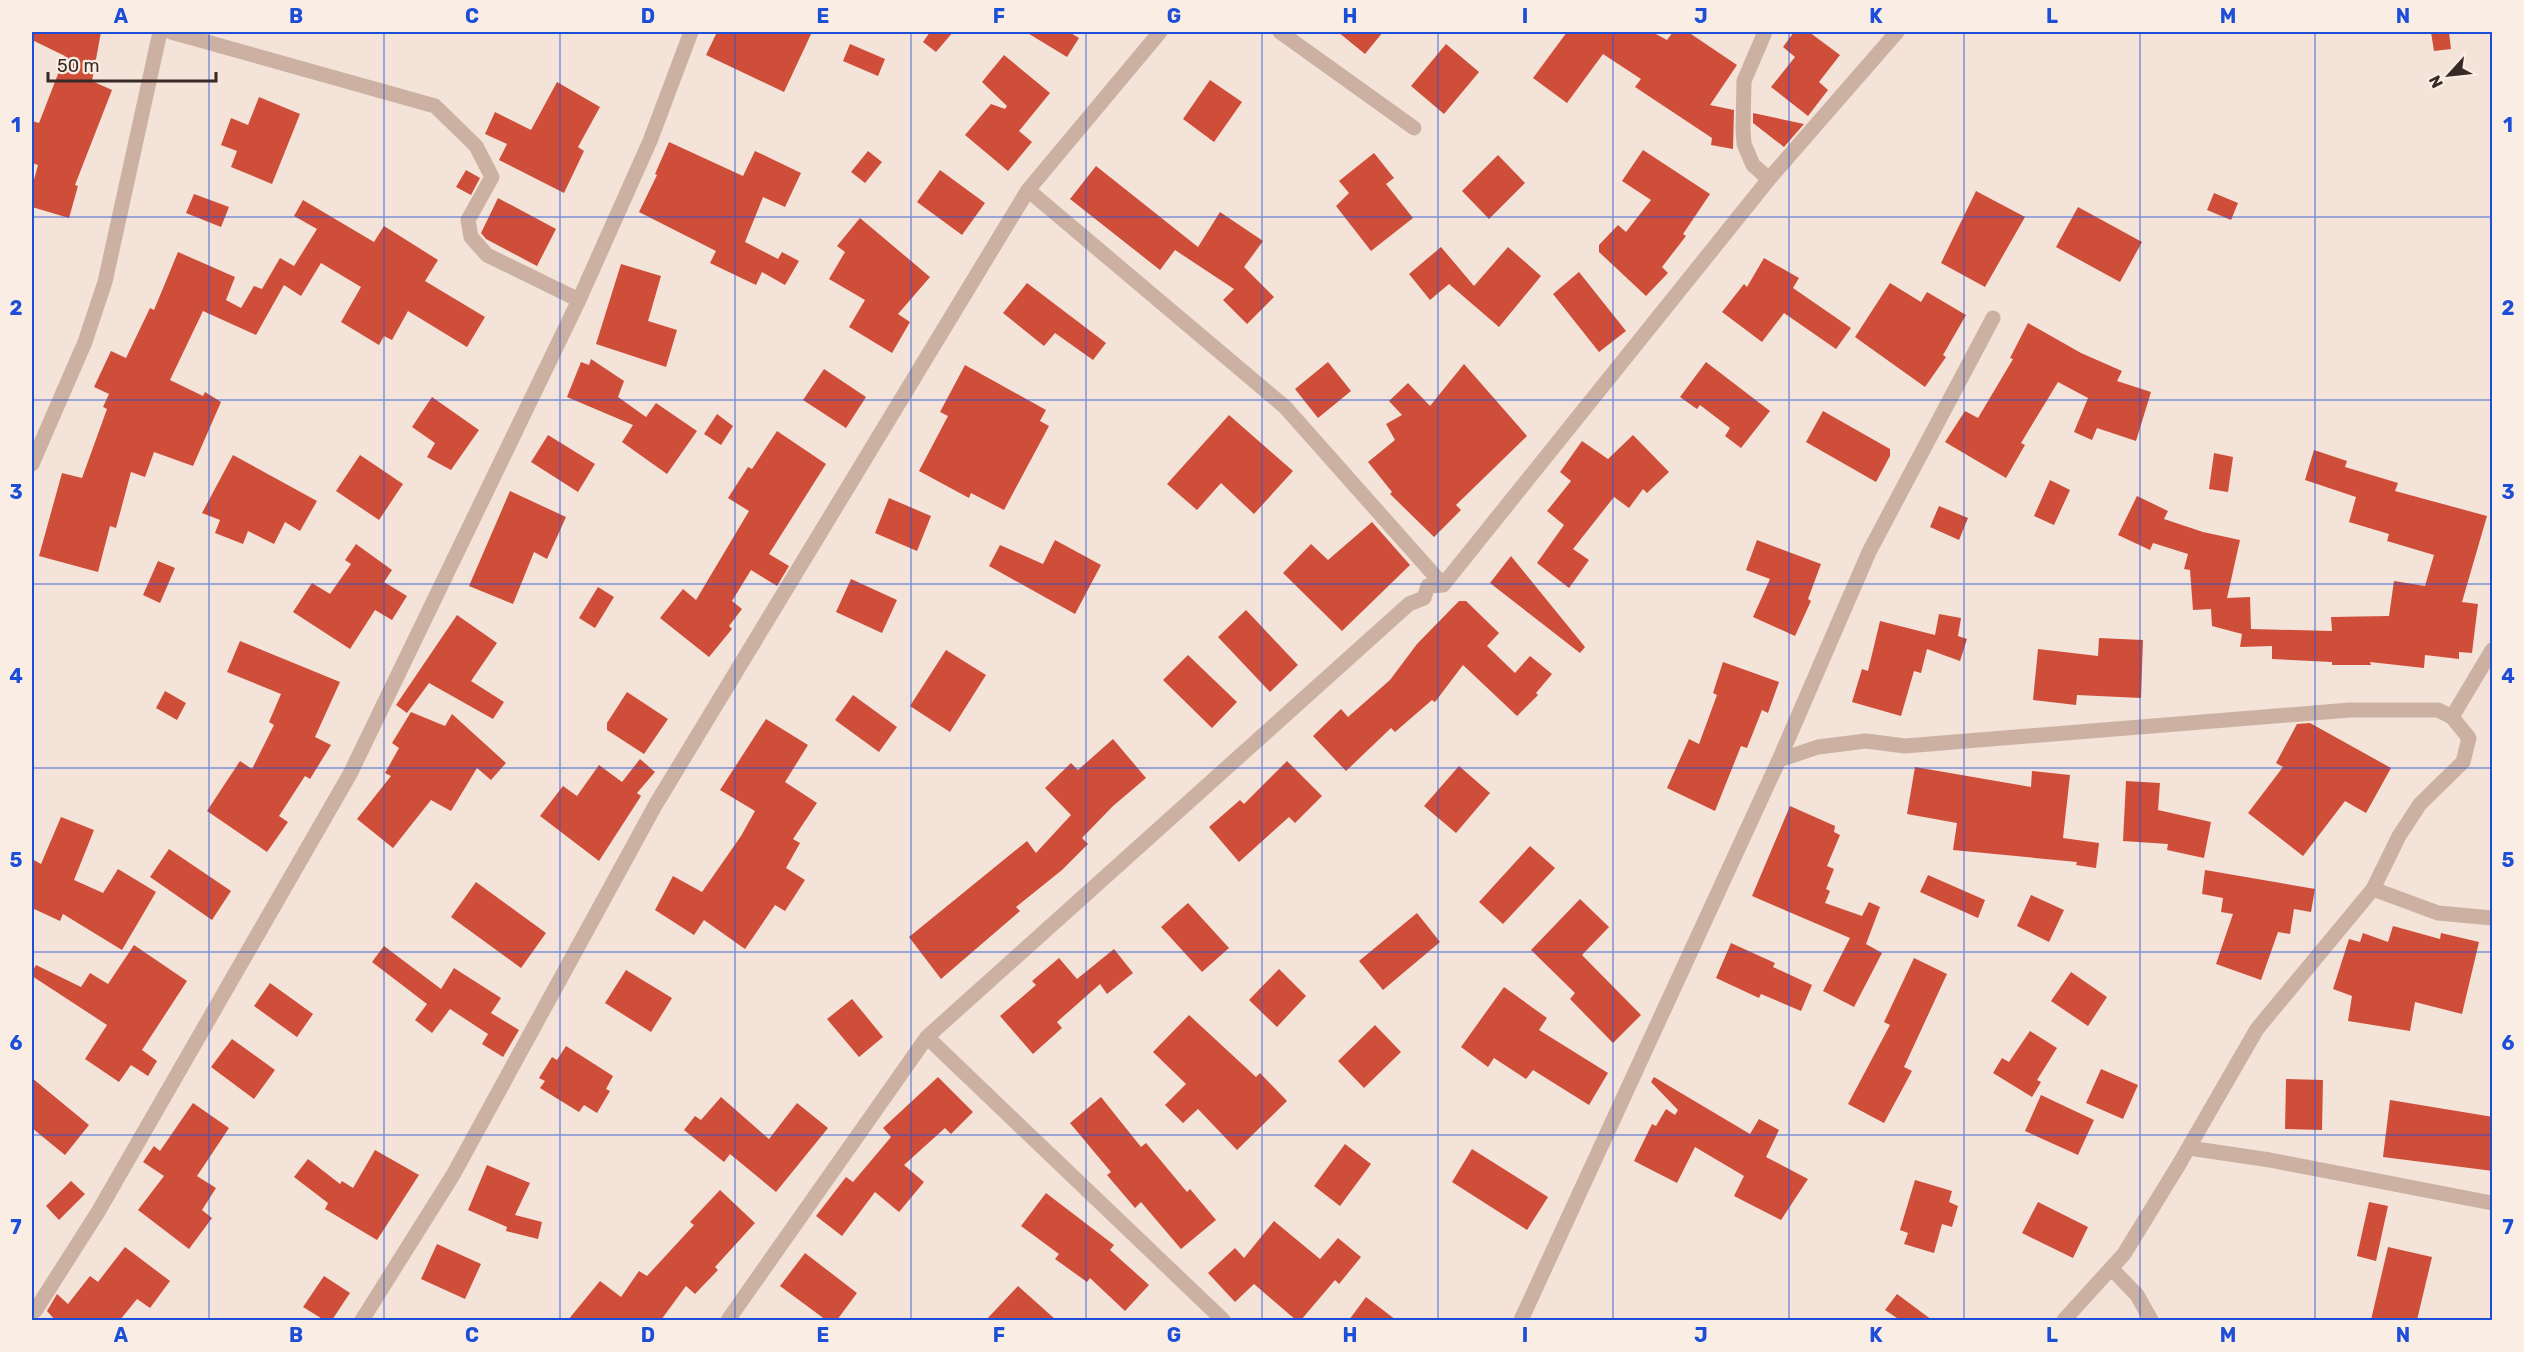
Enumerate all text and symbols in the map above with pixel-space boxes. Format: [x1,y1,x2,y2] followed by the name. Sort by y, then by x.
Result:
[114,4,129,28] text: A
[289,4,303,28] text: B
[465,4,479,28] text: C
[641,4,655,28] text: D
[817,4,829,28] text: E
[993,4,1005,28] text: F
[1167,4,1181,28] text: G
[1343,4,1357,28] text: H
[1522,4,1528,28] text: I
[1694,4,1708,28] text: J
[1869,4,1883,28] text: K
[2046,4,2058,28] text: L
[2220,4,2236,28] text: M
[2396,4,2410,28] text: N
[48,45,216,83] scale bar
[2419,45,2479,105] north arrow
[57,55,100,77] text: 50 m
[2425,72,2447,91] text: N
[11,113,21,137] text: 1
[2503,113,2513,137] text: 1
[10,296,23,320] text: 2
[2502,296,2515,320] text: 2
[9,480,23,504] text: 3
[2501,480,2515,504] text: 3
[9,664,23,688] text: 4
[2501,664,2515,688] text: 4
[10,848,23,872] text: 5
[2502,848,2515,872] text: 5
[9,1031,23,1055] text: 6
[2501,1031,2515,1055] text: 6
[10,1215,22,1239] text: 7
[2502,1215,2514,1239] text: 7
[114,1323,129,1347] text: A
[289,1323,303,1347] text: B
[465,1323,479,1347] text: C
[641,1323,655,1347] text: D
[817,1323,829,1347] text: E
[993,1323,1005,1347] text: F
[1167,1323,1181,1347] text: G
[1343,1323,1357,1347] text: H
[1522,1323,1528,1347] text: I
[1694,1323,1708,1347] text: J
[1869,1323,1883,1347] text: K
[2046,1323,2058,1347] text: L
[2220,1323,2236,1347] text: M
[2396,1323,2410,1347] text: N

